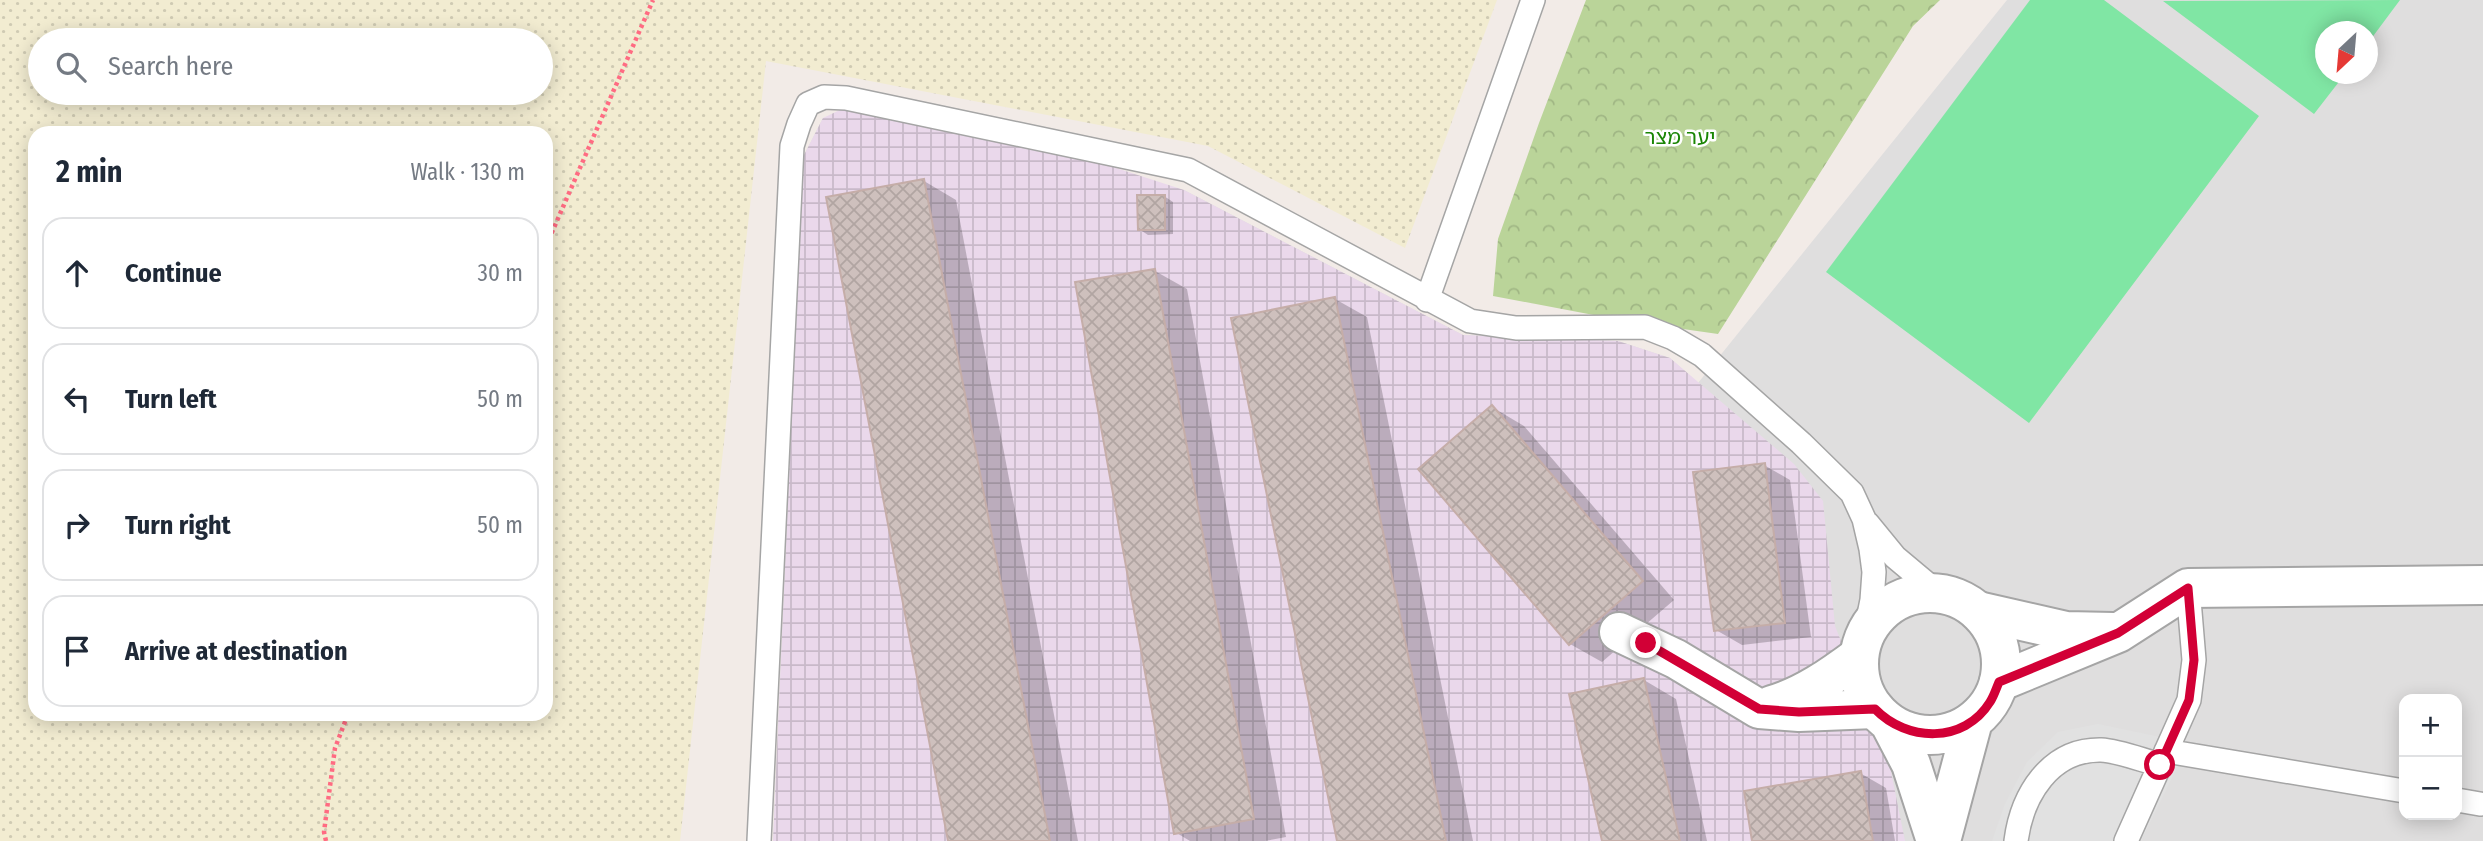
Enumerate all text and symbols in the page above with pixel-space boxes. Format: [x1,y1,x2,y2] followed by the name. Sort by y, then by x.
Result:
[2315,21,2378,84] north arrow
[28,28,553,105] search box
[52,48,90,86] icon: search
[108,51,233,82] text: Search here
[1644,124,1716,150] park label: יער מצר
[56,154,123,190] text: 2 min
[411,158,525,186] text: Walk · 130 m
[58,254,96,292] icon: ahead
[125,258,222,289] text: Continue
[478,259,523,287] text: 30 m
[58,380,96,418] icon: left
[125,384,217,415] text: Turn left
[477,385,523,413] text: 50 m
[58,506,96,544] icon: right
[125,510,231,541] text: Turn right
[477,511,523,539] text: 50 m
[1630,627,1661,658] route end
[58,632,96,670] icon: arrive
[125,636,348,667] text: Arrive at destination
[2399,694,2462,820] map controls
[2399,694,2462,757] button: +
[2144,749,2175,780] route start
[2399,757,2462,820] button: −

